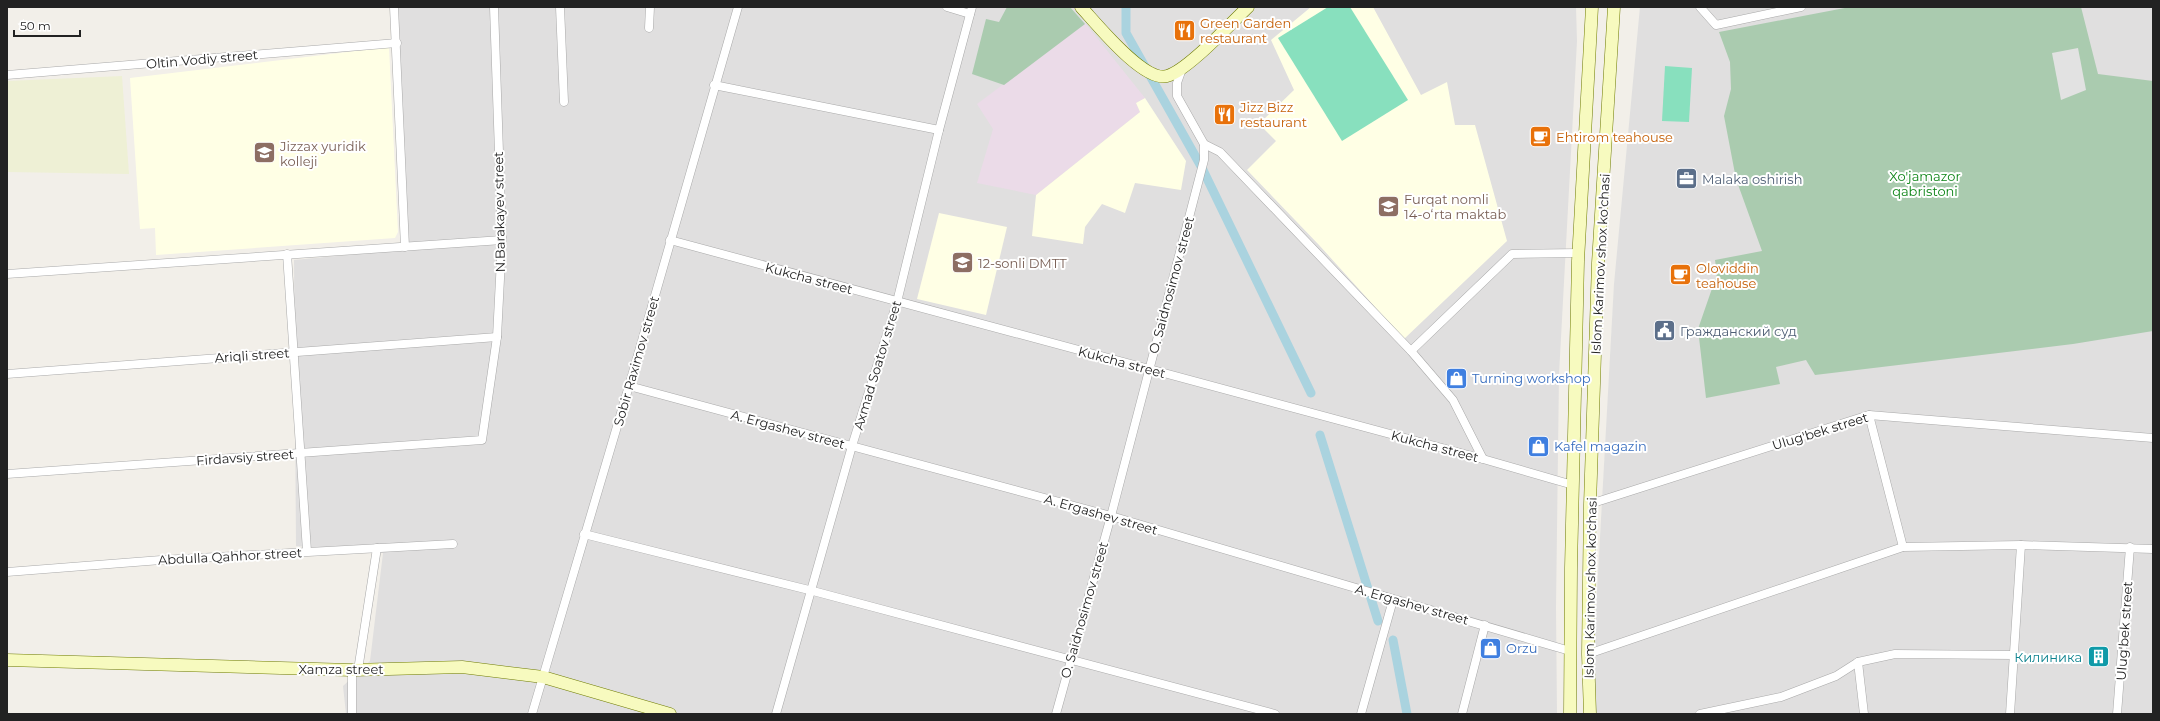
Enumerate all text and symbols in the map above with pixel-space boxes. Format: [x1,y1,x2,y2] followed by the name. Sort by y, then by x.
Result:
[14,12,80,38] scale bar
[1200,15,1291,46] place label: Green Garden restaurant
[1172,17,1198,43] restaurant icon: Green Garden restaurant
[20,18,51,33] text: 50 m
[145,46,259,72] street label: Oltin Vodiy street
[1239,99,1307,130] place label: Jizz Bizz restaurant
[1211,101,1237,127] restaurant icon: Jizz Bizz restaurant
[1528,124,1554,150] cafe icon: Ehtirom teahouse
[1556,129,1673,145] place label: Ehtirom teahouse
[279,138,366,169] place label: Jizzax yuridik kolleji
[252,140,278,166] school or university icon: Jizzax yuridik kolleji
[490,151,508,273] street label: N.Barakayev street
[1673,166,1699,192] office icon: Malaka oshirish
[1889,168,1961,199] park label: Xo'jamazor qabristoni
[1702,171,1803,187] place label: Malaka oshirish
[1587,173,1613,355] street label: Islom Karimov shox ko'chasi
[1404,191,1506,222] place label: Furqat nomli 14-oʻrta maktab
[1376,193,1402,219] school or university icon: Furqat nomli 14-oʻrta maktab
[1145,215,1197,355] street label: O. Saidnosimov street
[949,250,975,276] school or university icon: 12-sonli DMTT
[978,255,1067,271] place label: 12-sonli DMTT
[763,259,855,297] street label: Kukcha street
[1696,260,1759,291] place label: Oloviddin teahouse
[1667,262,1693,288] cafe icon: Oloviddin teahouse
[610,294,662,428] street label: Sobir Raximov street
[850,298,904,432] street label: Axmad Soatov street
[1652,318,1678,344] public building icon: Гражданский суд
[1680,323,1797,339] place label: Гражданский суд
[1076,343,1168,381] street label: Kukcha street
[214,344,290,366] street label: Ariqli street
[1444,365,1470,391] shop icon: Turning workshop
[1472,370,1591,386] place label: Turning workshop
[729,406,847,452] street label: A. Ergashev street
[1770,409,1870,453] street label: Ulug'bek street
[1389,427,1481,465] street label: Kukcha street
[1525,433,1551,459] shop icon: Kafel magazin
[1554,438,1647,454] place label: Kafel magazin
[196,446,294,468] street label: Firdavsiy street
[1042,490,1160,538] street label: A. Ergashev street
[1580,497,1600,679] street label: Islom Karimov shox ko'chasi
[1057,540,1111,680] street label: O. Saidnosimov street
[158,544,302,568] street label: Abdulla Qahhor street
[1353,580,1471,628] street label: A. Ergashev street
[2113,581,2135,681] street label: Ulug'bek street
[1477,635,1503,661] shop icon: Orzu
[1506,640,1538,656] place label: Orzu
[2085,644,2111,670] building icon: Килиника
[2014,649,2082,665] place label: Килиника
[298,661,384,677] street label: Xamza street

